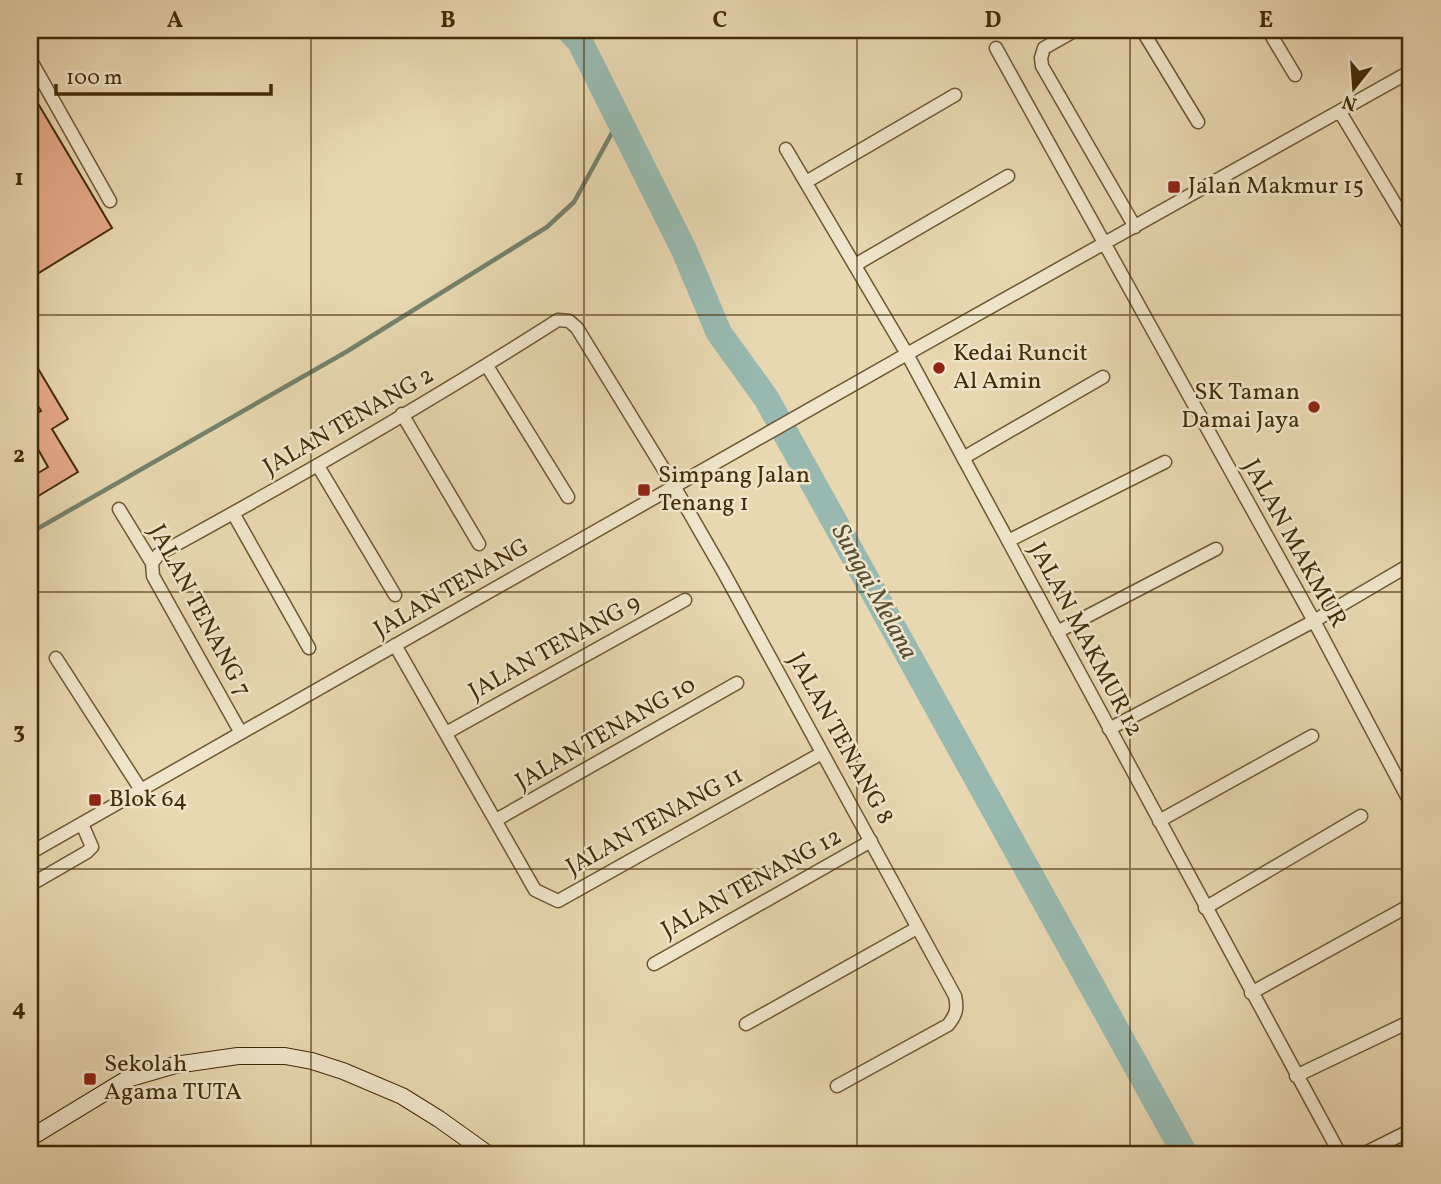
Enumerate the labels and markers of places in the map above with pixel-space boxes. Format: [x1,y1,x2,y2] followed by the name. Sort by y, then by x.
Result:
[1188,170,1364,204] place label: Jalan Makmur 15
[1166,179,1182,195] marker: Jalan Makmur 15
[953,337,1088,399] place label: Kedai Runcit Al Amin
[931,360,947,376] marker: Kedai Runcit Al Amin
[1181,376,1300,438] place label: SK Taman Damai Jaya
[1306,399,1322,415] marker: SK Taman Damai Jaya
[658,459,810,521] place label: Simpang Jalan Tenang 1
[636,482,652,498] marker: Simpang Jalan Tenang 1
[109,783,187,817] place label: Blok 64
[87,792,103,808] marker: Blok 64
[104,1048,242,1110] place label: Sekolah Agama TUTA
[82,1071,98,1087] marker: Sekolah Agama TUTA

